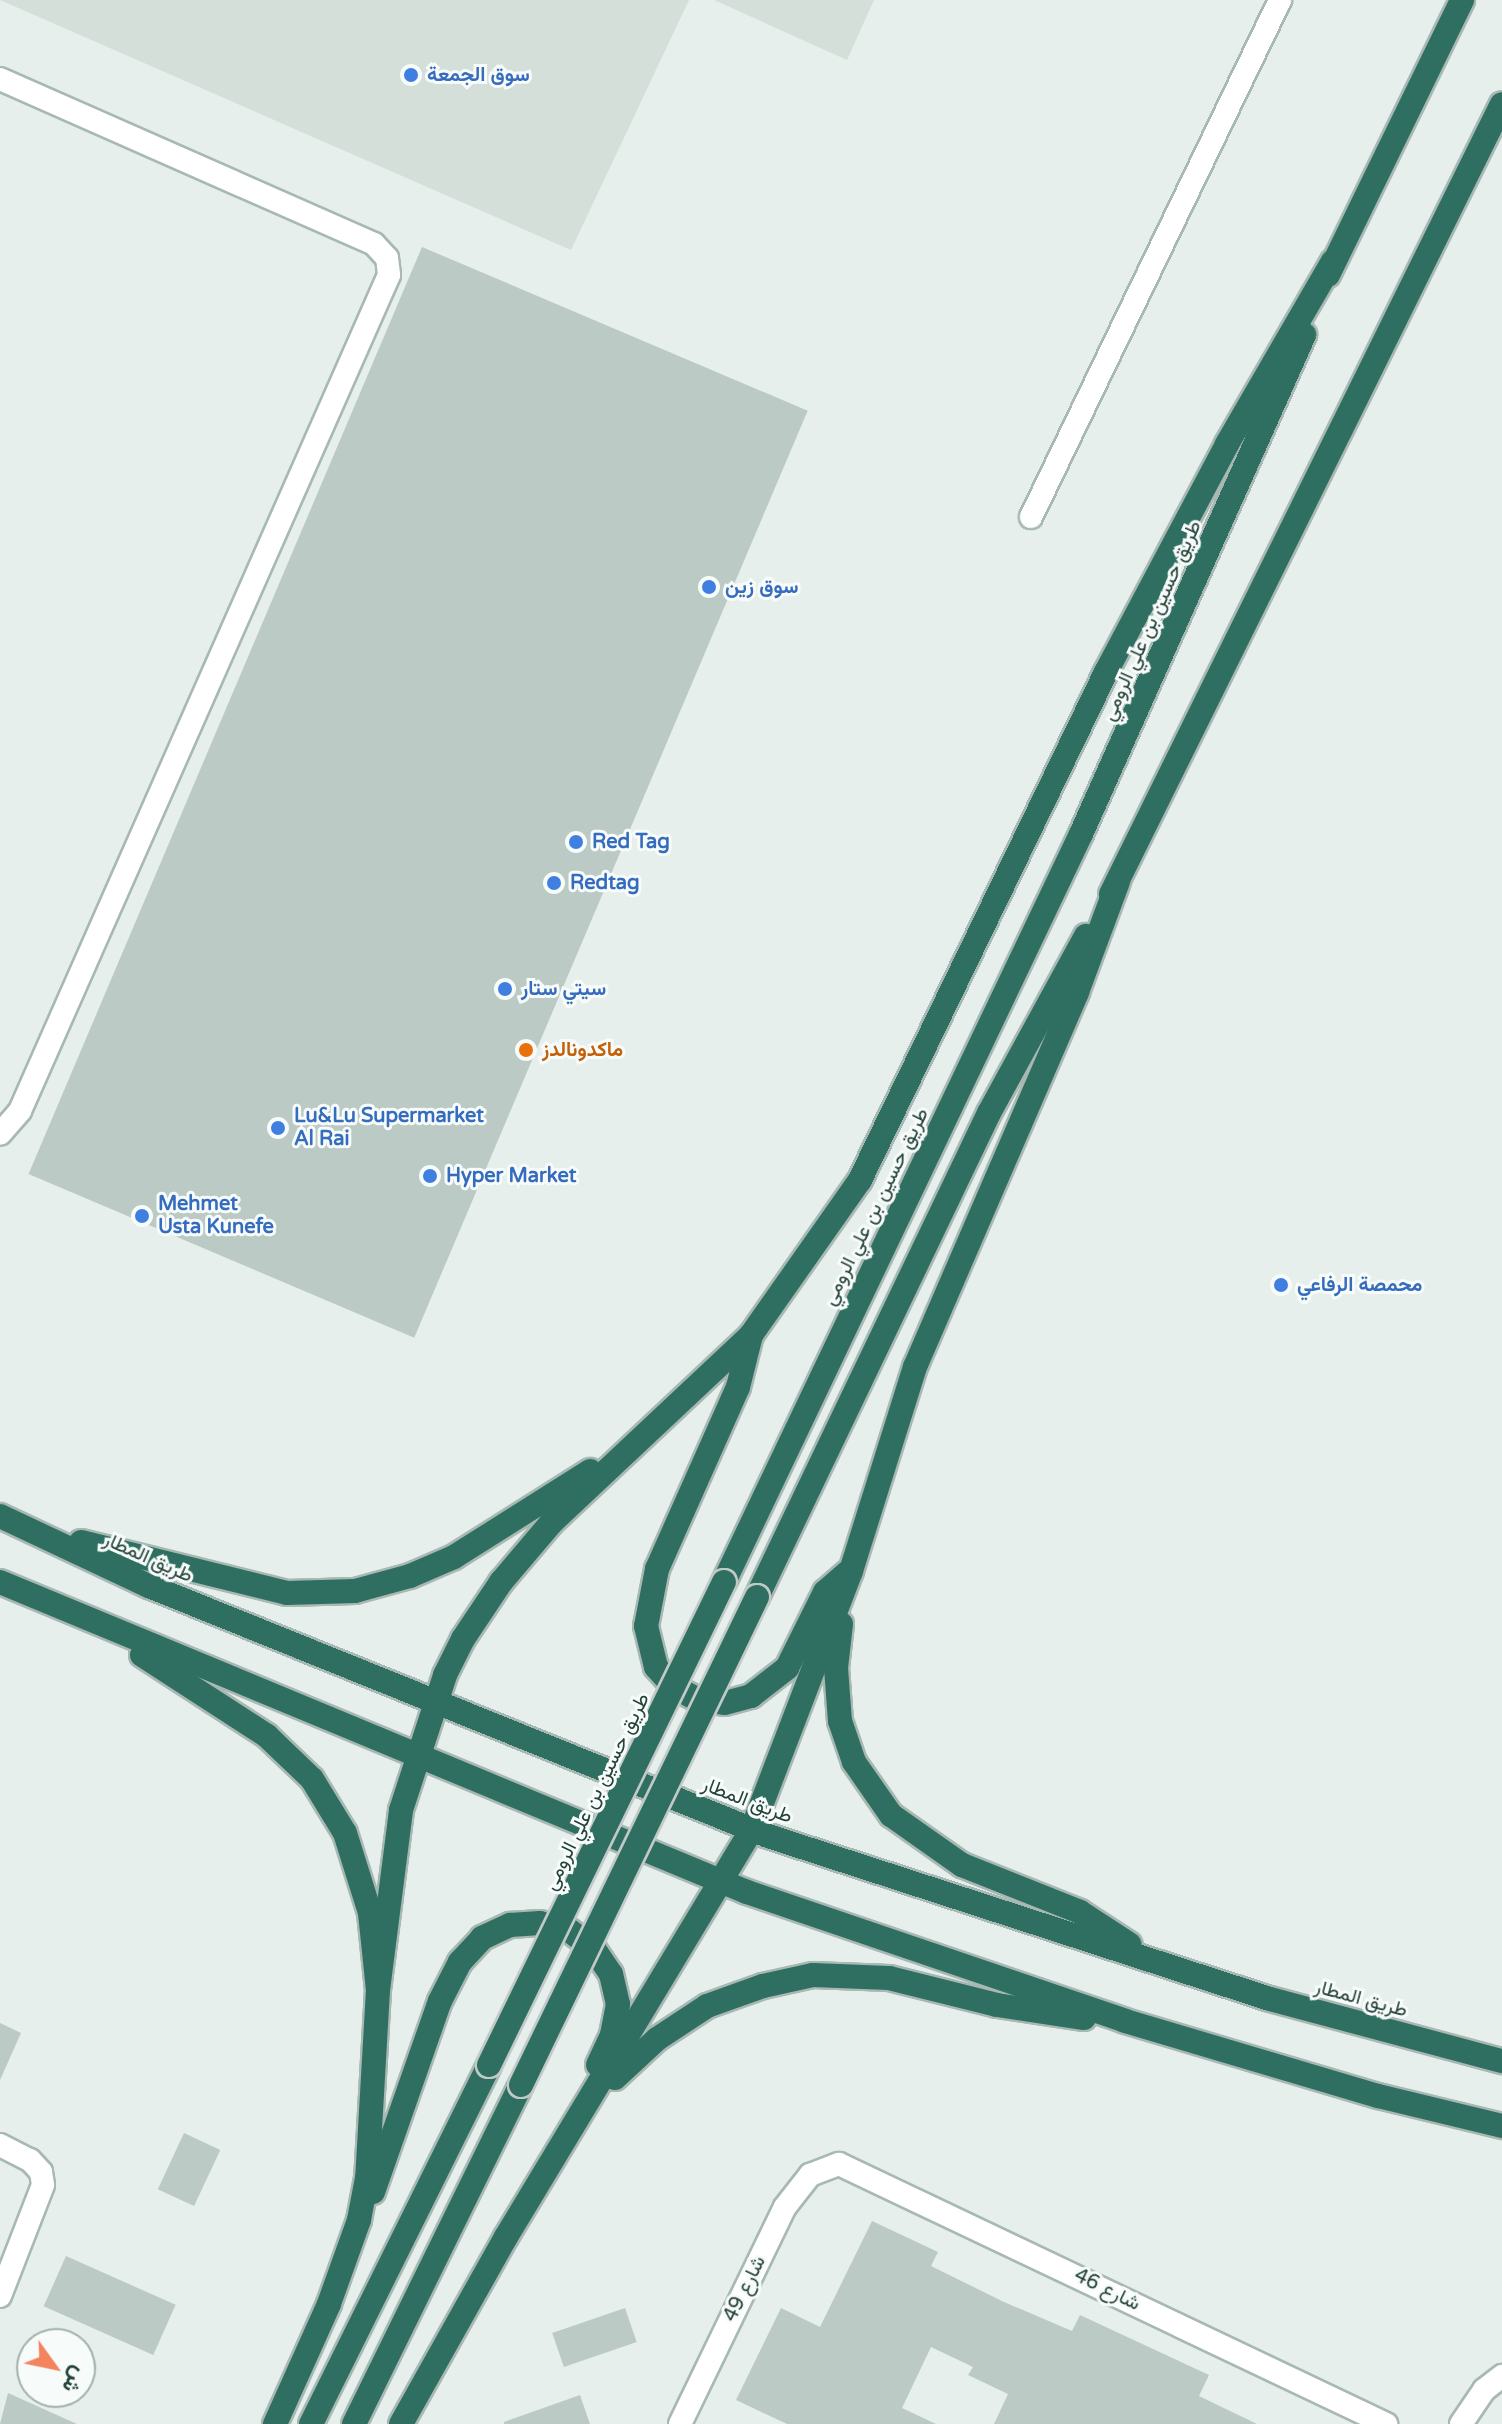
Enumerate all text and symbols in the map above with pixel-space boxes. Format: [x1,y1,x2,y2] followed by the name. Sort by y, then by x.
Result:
[427,63,530,87] place label: سوق الجمعة
[402,66,420,84] marker: سوق الجمعة
[1097,517,1207,725] street label: طريق حسين بن علي الرومي
[725,575,798,599] place label: سوق زين
[700,578,718,596] marker: سوق زين
[592,830,670,854] place label: Red Tag
[567,833,585,851] marker: Red Tag
[570,871,640,895] place label: Redtag
[545,874,563,892] marker: Redtag
[521,977,606,1001] place label: سيتي ستار
[496,980,514,998] marker: سيتي ستار
[542,1038,623,1062] place label: ماكدونالدز
[517,1041,535,1059] marker: ماكدونالدز
[294,1104,484,1151] place label: Lu&Lu Supermarket Al Rai
[818,1104,934,1310] street label: طريق حسين بن علي الرومي
[269,1119,287,1137] marker: Lu&Lu Supermarket Al Rai
[446,1164,576,1188] place label: Hyper Market
[421,1167,439,1185] marker: Hyper Market
[158,1192,274,1239] place label: Mehmet Usta Kunefe
[133,1207,151,1225] marker: Mehmet Usta Kunefe
[1297,1273,1422,1297] place label: محمصة الرفاعي
[1272,1276,1290,1294] marker: محمصة الرفاعي
[100,1528,196,1588] street label: طريق المطار
[539,1689,655,1895] street label: طريق حسين بن علي الرومي
[698,1773,796,1829] street label: طريق المطار
[1312,1975,1410,2023] street label: طريق المطار
[719,2252,771,2326] street label: شارع 49
[1070,2264,1144,2316] street label: شارع 46
[16,2328,96,2408] north arrow
[56,2362,93,2398] text: ش

